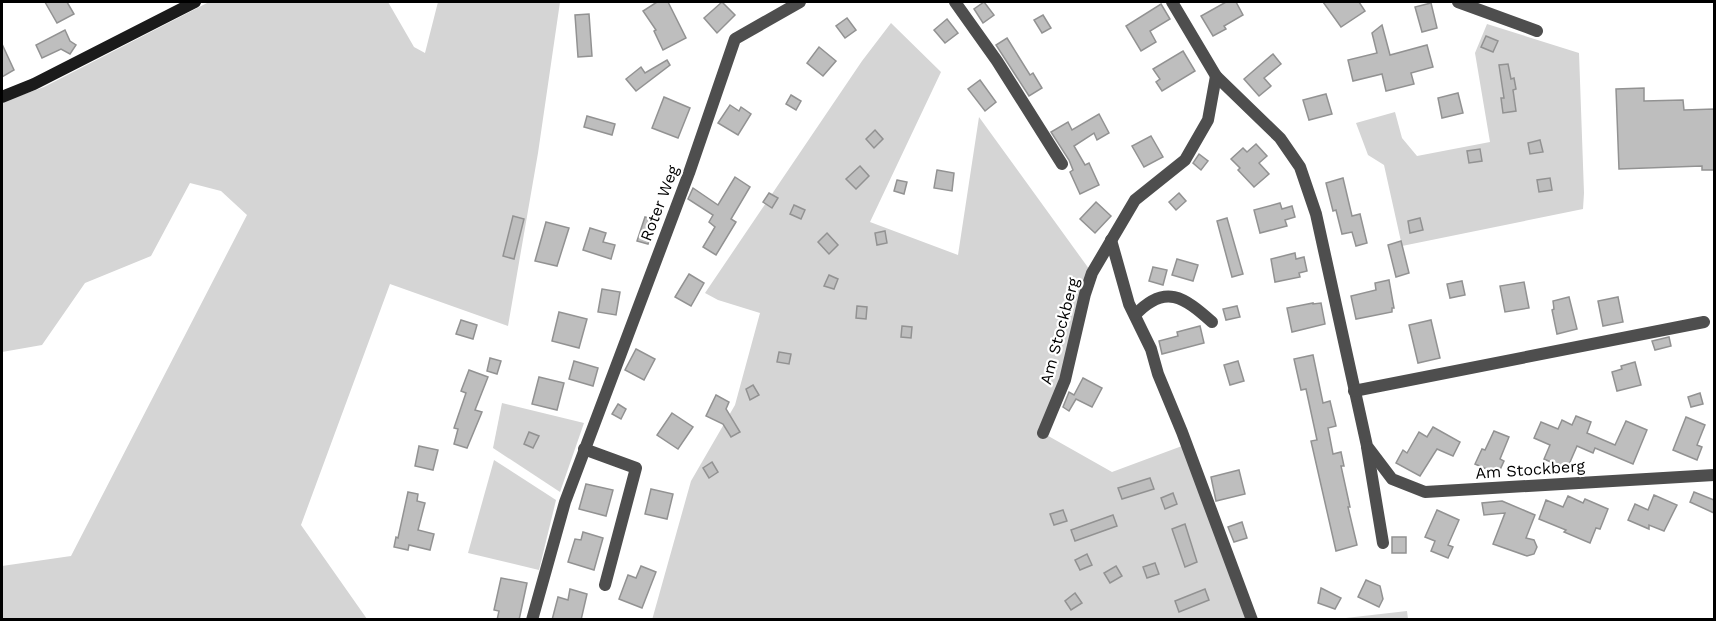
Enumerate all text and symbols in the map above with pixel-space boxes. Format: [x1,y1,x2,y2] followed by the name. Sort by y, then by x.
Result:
[636,162,683,244] street label: Roter Weg
[1036,275,1083,387] street label: Am Stockberg
[1475,456,1586,483] street label: Am Stockberg

